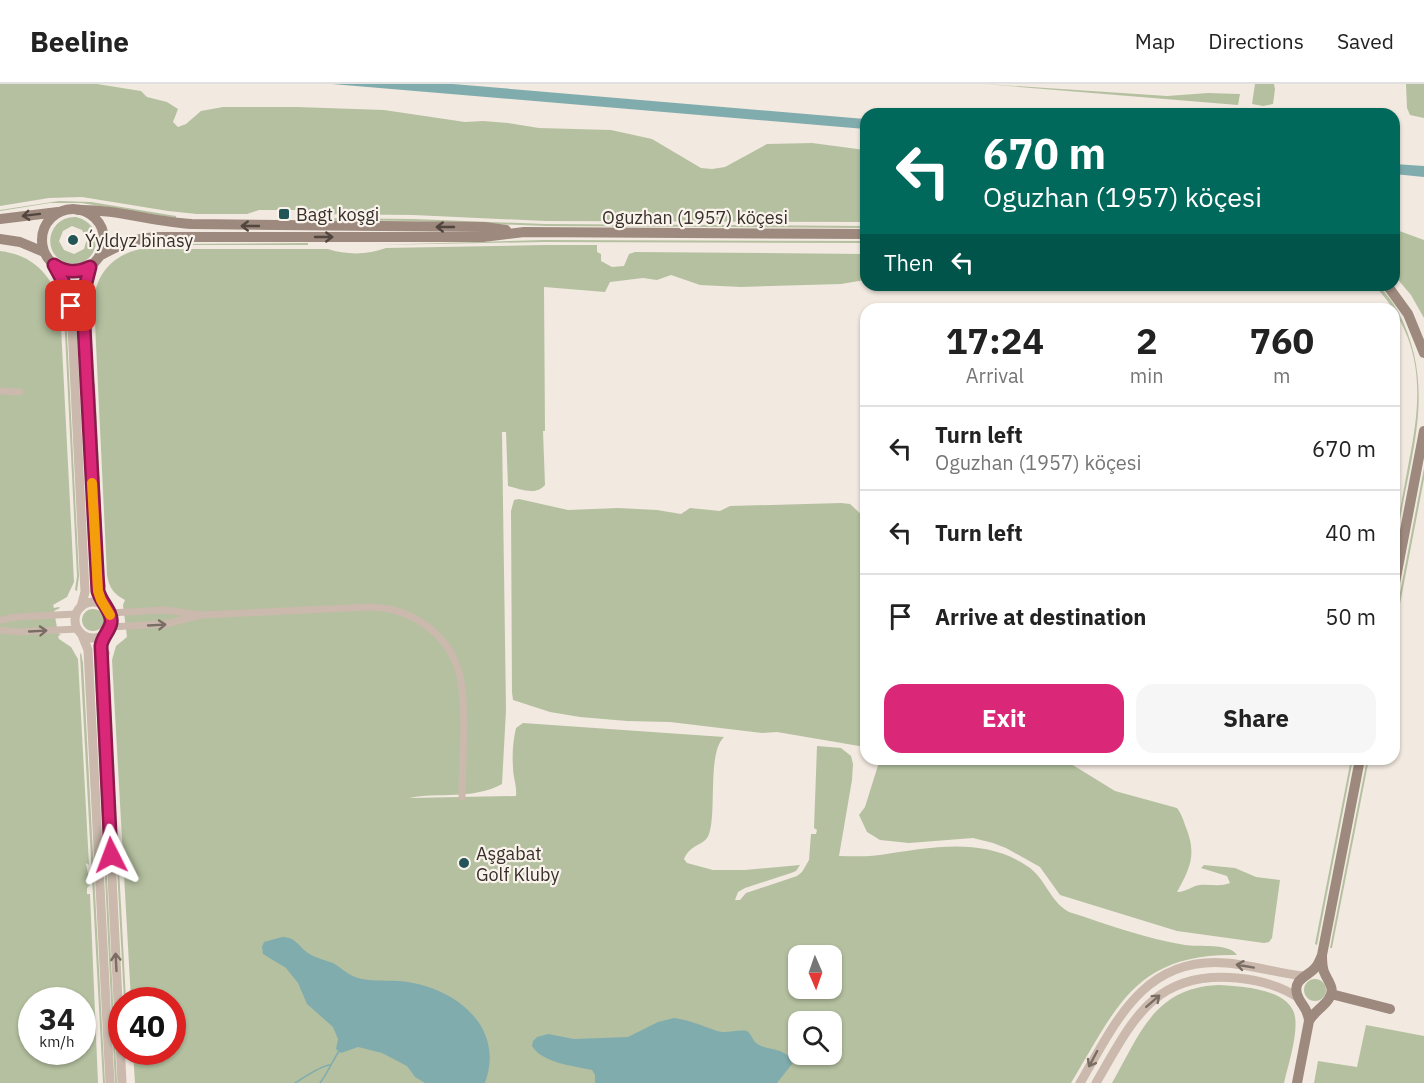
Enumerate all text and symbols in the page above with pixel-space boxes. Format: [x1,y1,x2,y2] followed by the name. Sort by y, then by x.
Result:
[30,23,129,60] text: Beeline
[1135,27,1175,55] text: Map
[1208,27,1304,55] text: Directions
[1337,27,1394,55] text: Saved
[983,126,1106,181] text: 670 m
[884,132,962,210] icon: left
[983,179,1262,214] text: Oguzhan (1957) köçesi
[296,203,379,226] place label: Bagt koşgi
[602,206,788,229] street label: Oguzhan (1957) köçesi
[277,207,291,221] marker: Bagt koşgi
[21,210,41,221] one-way arrow
[241,220,261,232] one-way arrow
[436,221,456,233] one-way arrow
[85,229,193,252] place label: Ýyldyz binasy
[313,231,333,243] one-way arrow
[66,233,80,247] marker: Ýyldyz binasy
[946,246,979,279] icon: left
[884,248,934,277] text: Then
[45,280,96,331] pin
[54,289,87,322] icon: arrive
[946,317,1044,364] text: 17:24
[1136,317,1158,364] text: 2
[1249,317,1314,364] text: 760
[966,362,1024,389] text: Arrival
[1130,362,1164,389] text: min
[1273,362,1291,389] text: m
[935,420,1023,449] text: Turn left
[884,432,917,465] icon: left
[1312,434,1376,463] text: 670 m
[935,449,1142,476] text: Oguzhan (1957) köçesi
[884,516,917,549] icon: left
[935,518,1023,547] text: Turn left
[1325,518,1376,547] text: 40 m
[884,600,917,633] icon: arrive
[935,602,1146,631] text: Arrive at destination
[1325,602,1376,631] text: 50 m
[146,619,166,630] one-way arrow
[28,625,48,636] one-way arrow
[884,684,1124,753] button: Exit
[1136,684,1376,753] button: Share
[79,823,143,887] position arrow
[476,842,559,886] place label: Aşgabat Golf Kluby
[457,856,471,870] marker: Aşgabat Golf Kluby
[788,945,842,999] north arrow
[788,945,842,1065] map controls
[111,952,122,972] one-way arrow
[1236,960,1256,971] one-way arrow
[108,987,186,1065] speed limit sign: 40
[1145,994,1160,1008] one-way arrow
[39,999,75,1038] text: 34
[788,1011,842,1065] button: search
[39,1032,75,1051] text: km/h
[1087,1050,1099,1068] one-way arrow

